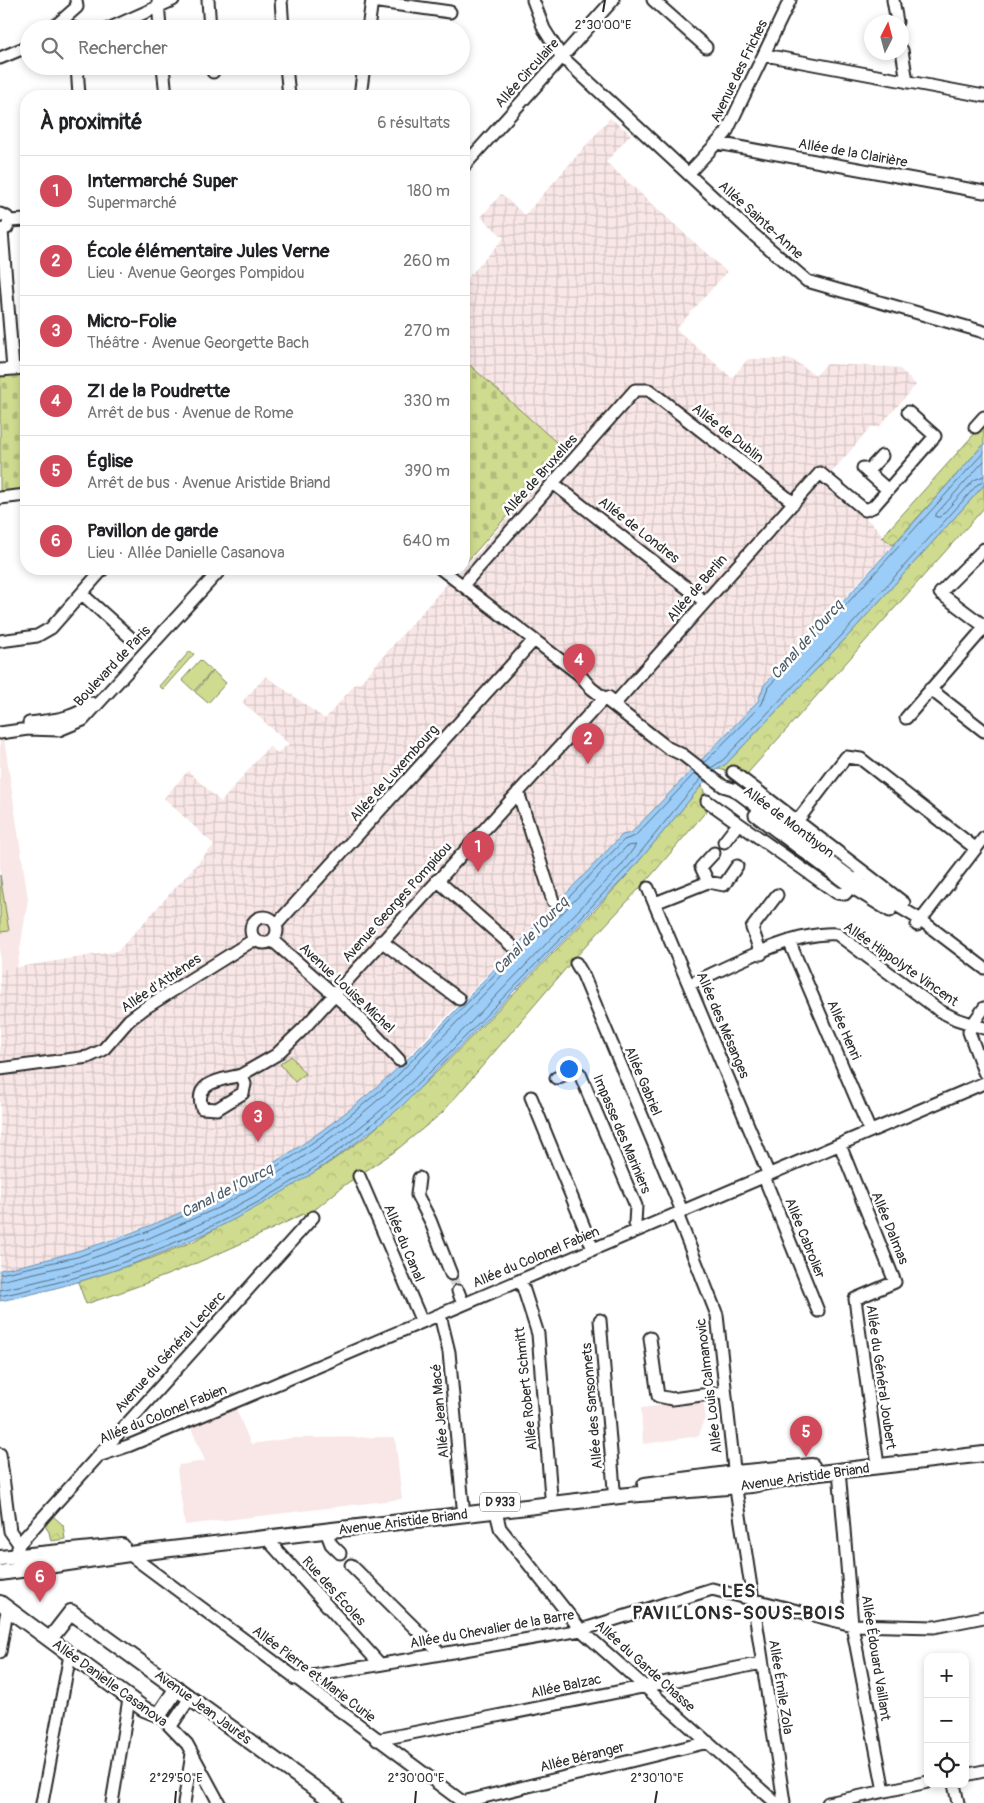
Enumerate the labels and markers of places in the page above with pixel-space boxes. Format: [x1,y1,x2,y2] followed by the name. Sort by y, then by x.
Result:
[563,644,595,685] pin: 4
[572,723,604,764] pin: 2
[462,831,494,872] pin: 1
[242,1101,274,1142] pin: 3
[790,1416,822,1457] pin: 5
[24,1561,56,1602] pin: 6

